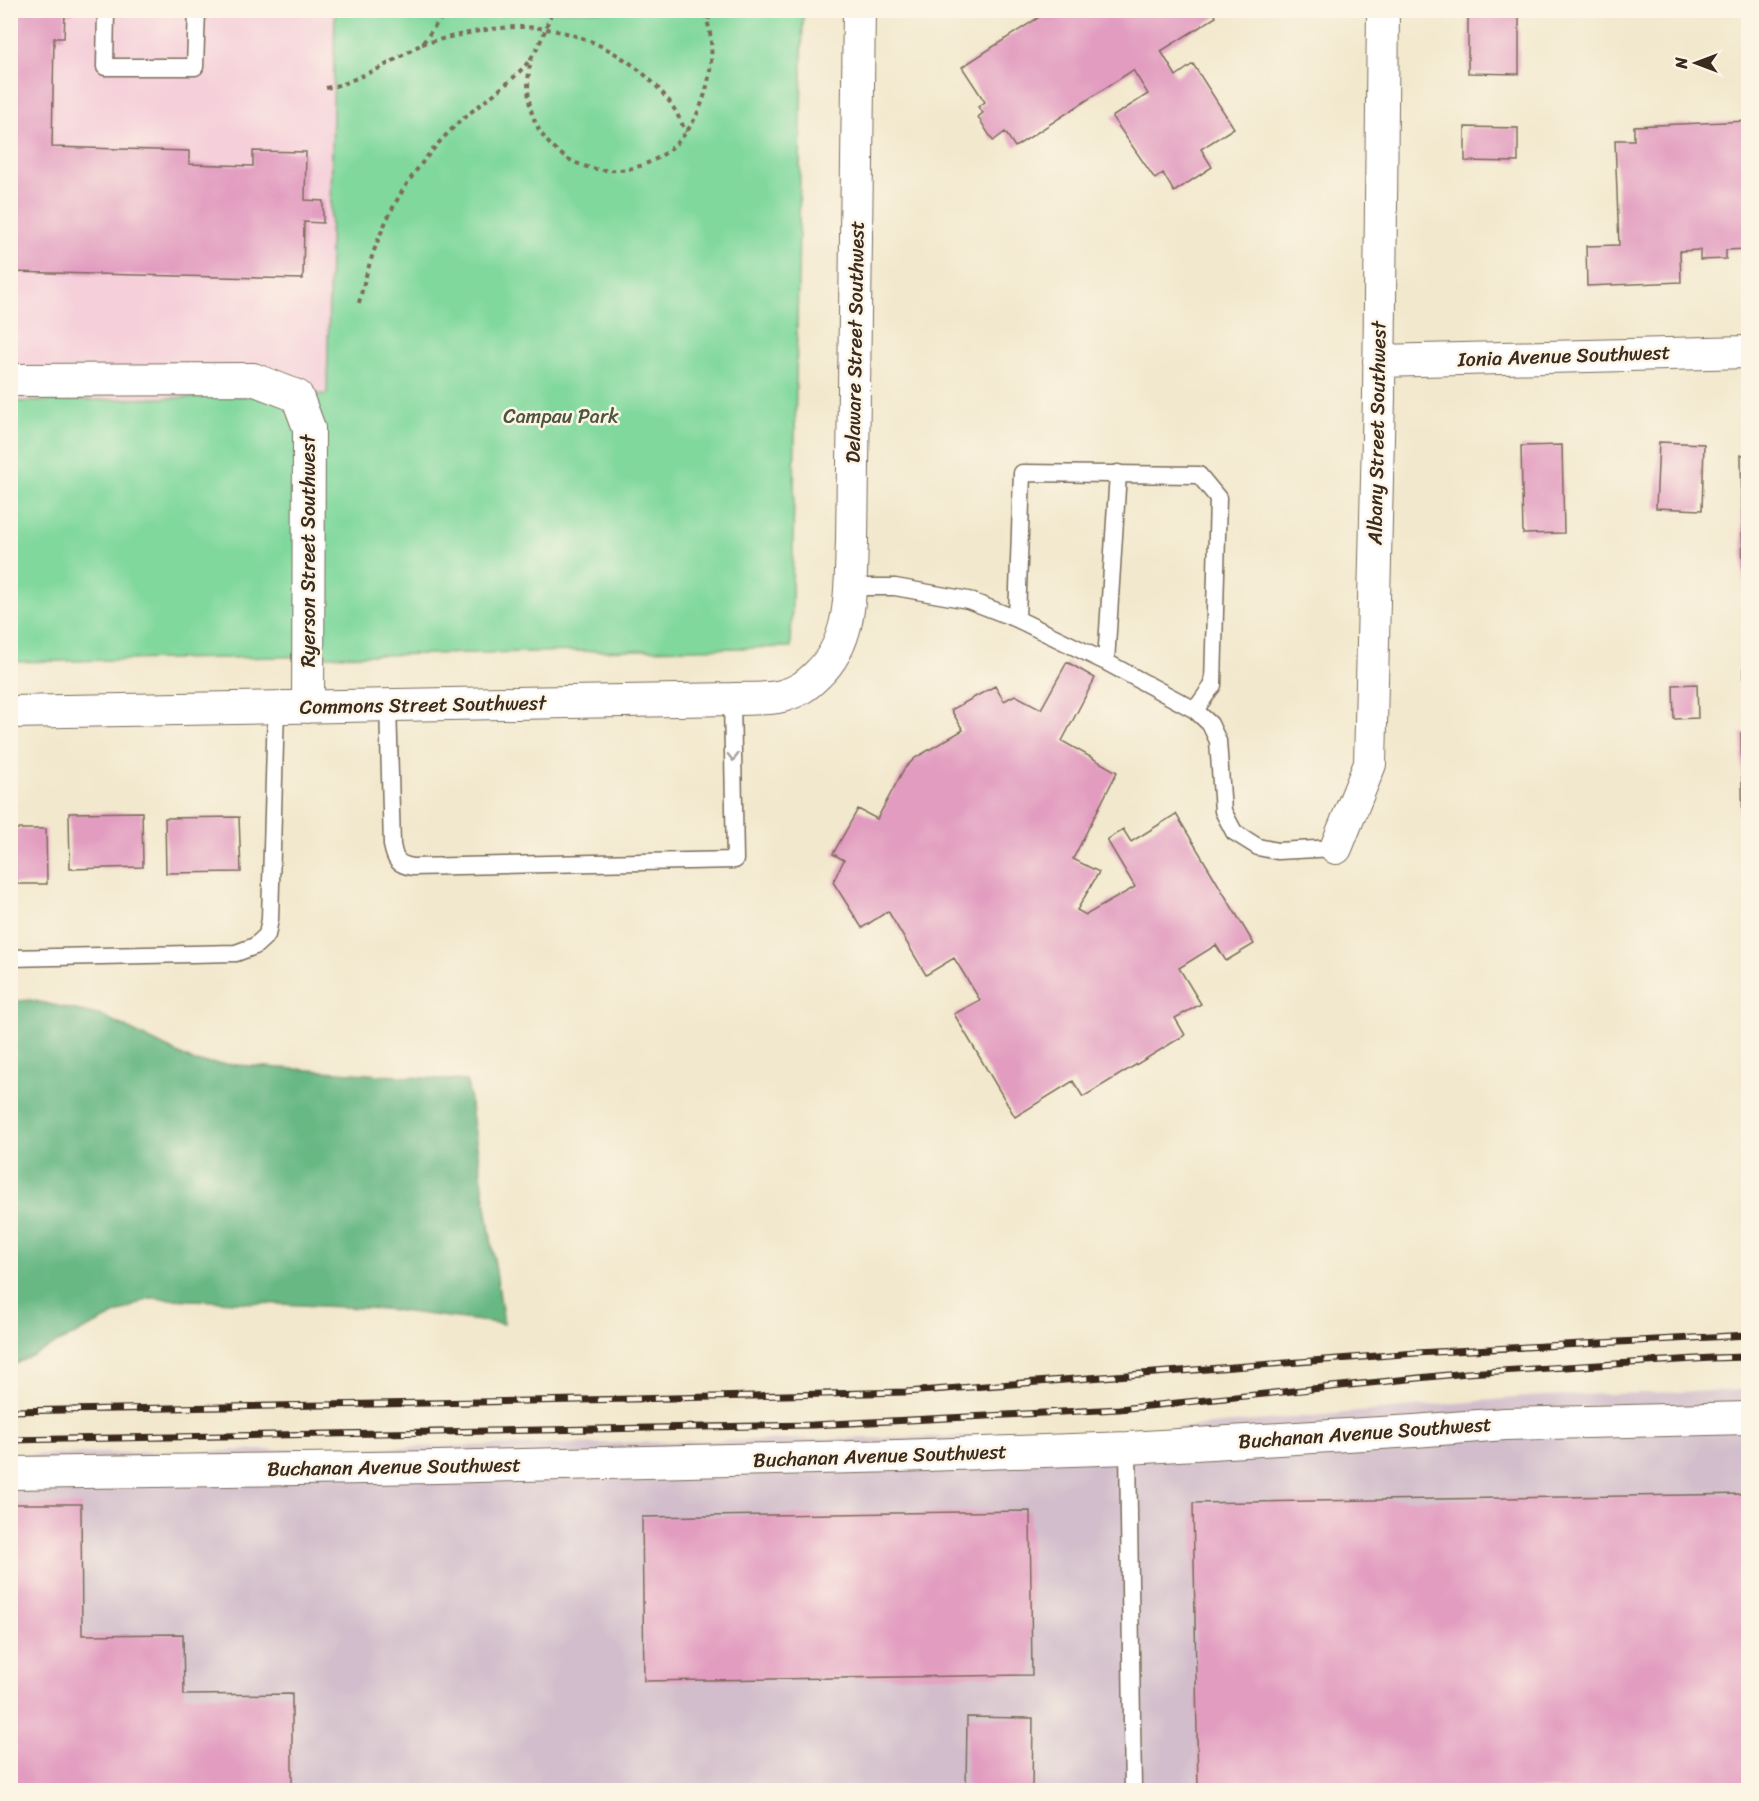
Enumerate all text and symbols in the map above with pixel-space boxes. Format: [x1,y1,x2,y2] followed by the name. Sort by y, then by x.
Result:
[1666,33,1726,93] north arrow
[1667,57,1696,70] text: N
[835,220,875,463] street label: Delaware Street Southwest
[1358,320,1396,546] street label: Albany Street Southwest
[1456,335,1671,377] street label: Ionia Avenue Southwest
[503,399,619,434] park label: Campau Park
[291,434,326,667] street label: Ryerson Street Southwest
[299,685,547,725] street label: Commons Street Southwest
[727,753,739,762] one-way arrow
[1237,1407,1493,1459] street label: Buchanan Avenue Southwest
[753,1434,1008,1478] street label: Buchanan Avenue Southwest
[267,1447,521,1487] street label: Buchanan Avenue Southwest

